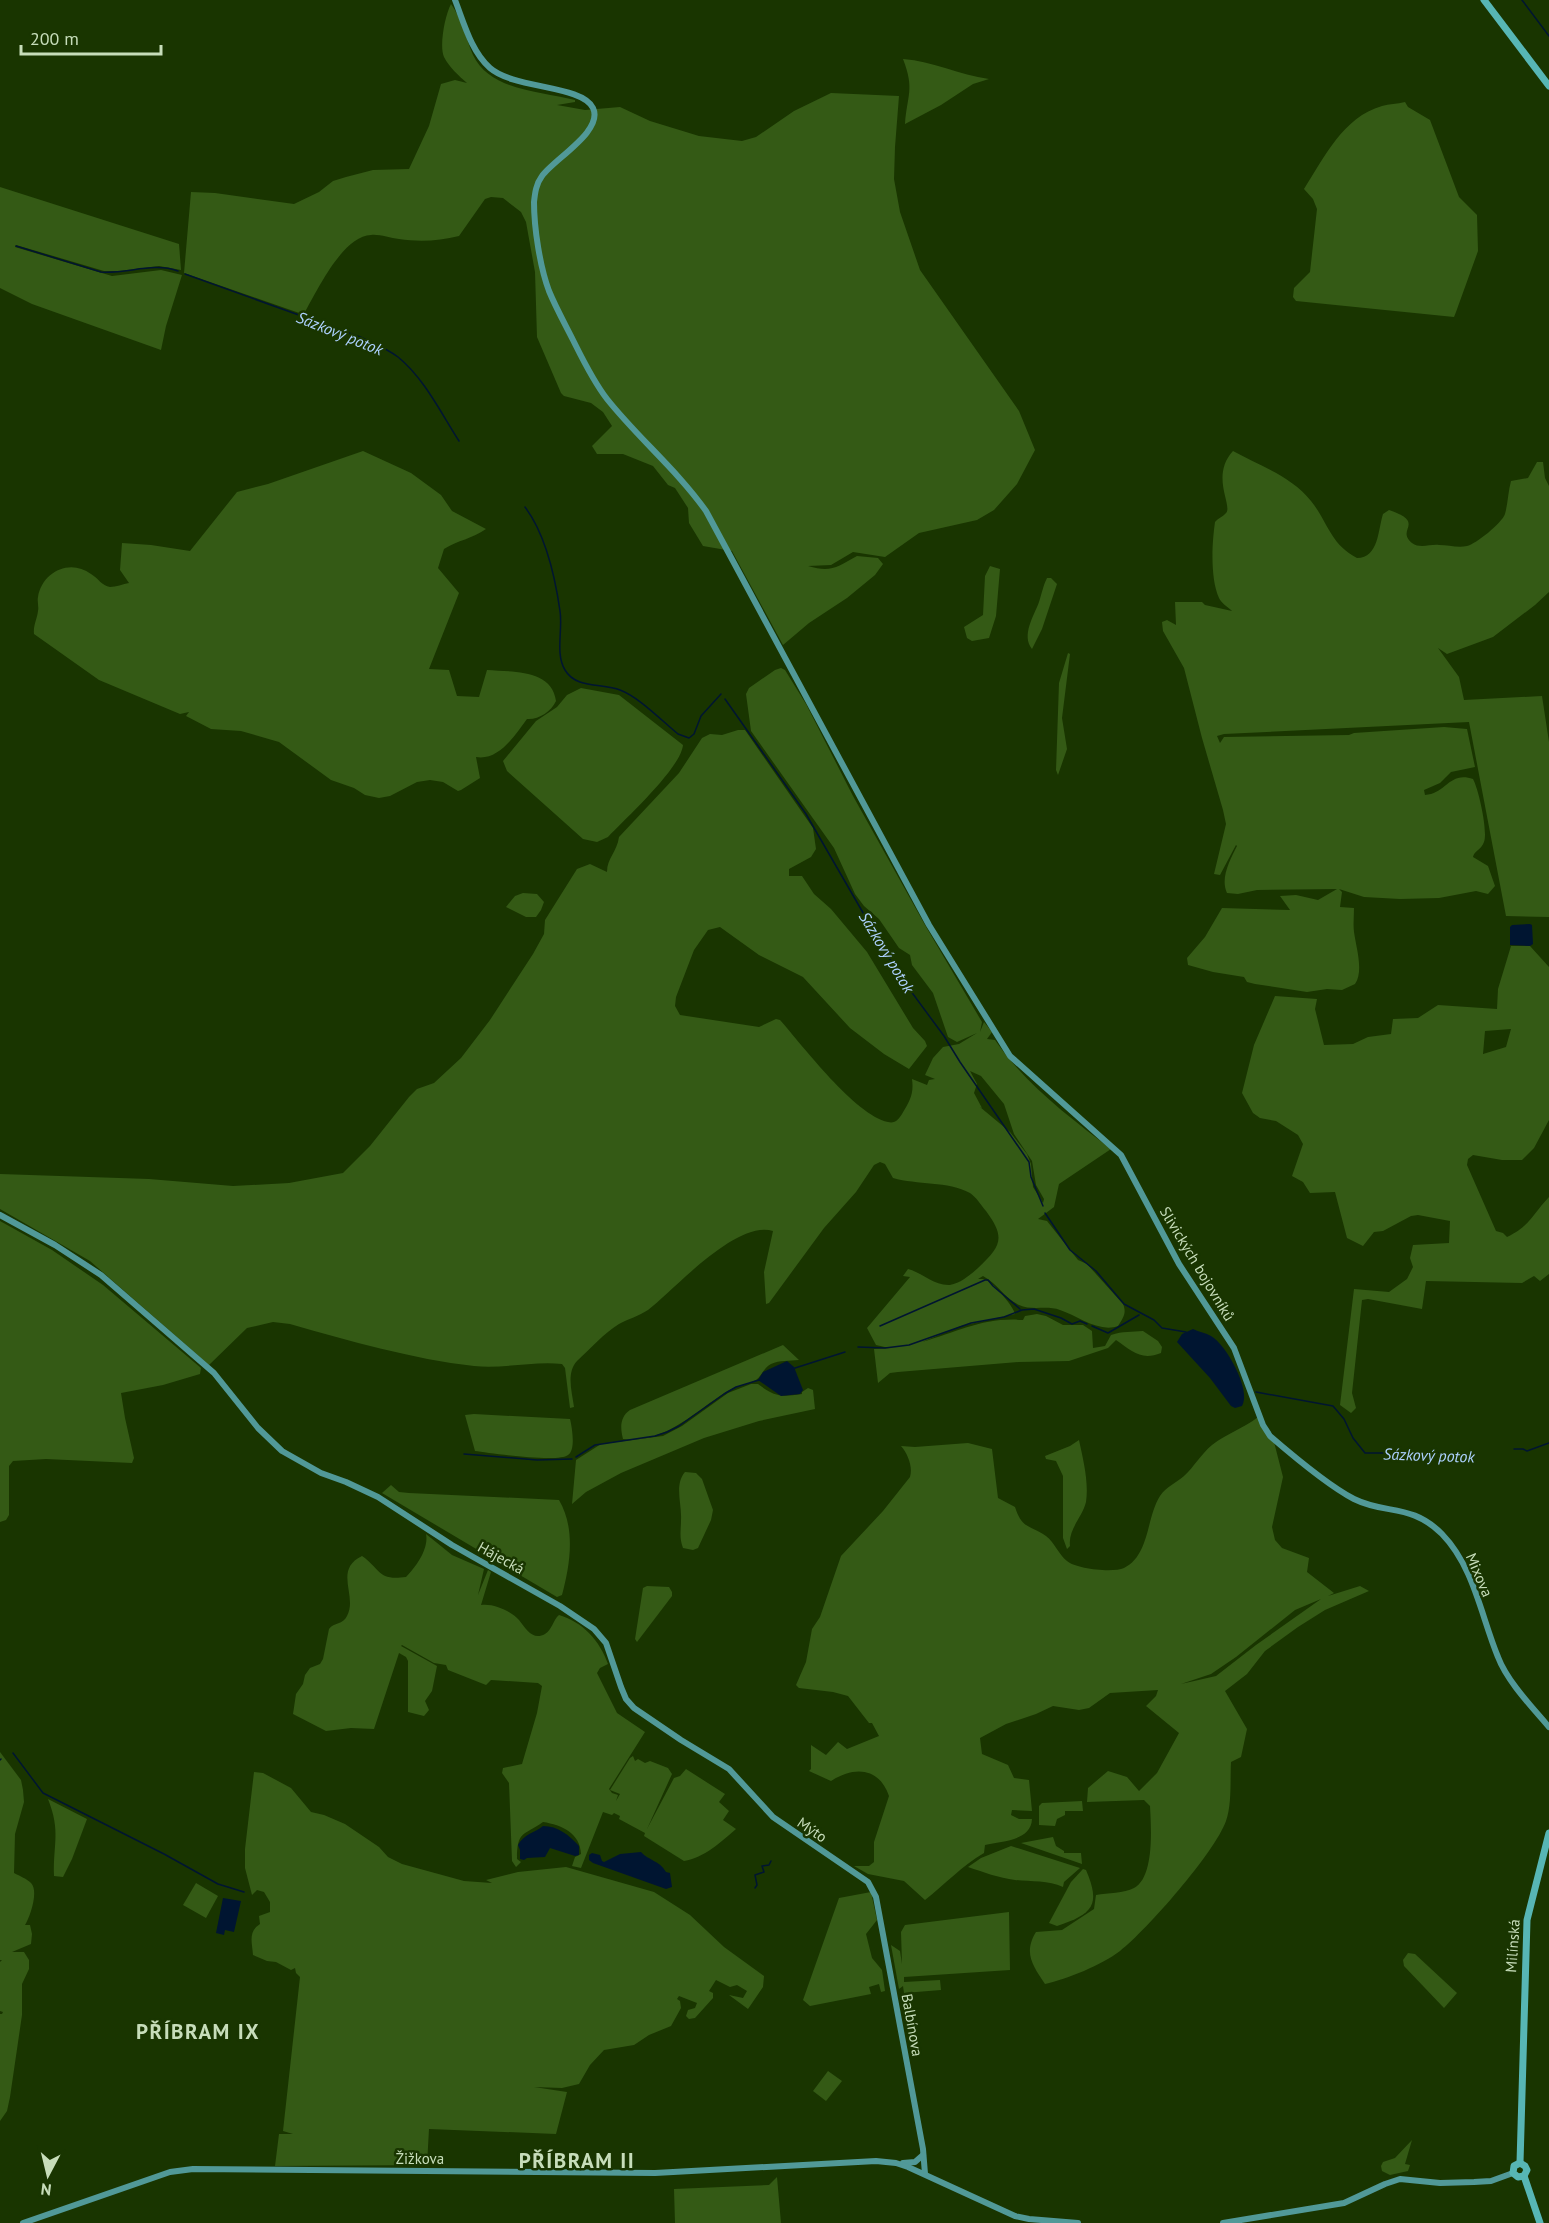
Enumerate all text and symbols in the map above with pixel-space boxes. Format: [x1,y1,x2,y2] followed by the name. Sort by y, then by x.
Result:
[21,18,160,56] scale bar
[30,27,79,50] text: 200 m
[294,307,387,360] water label: Sázkový potok
[855,908,920,997] water label: Sázkový potok
[1156,1203,1239,1324] street label: Slivických bojovníků
[1383,1443,1476,1467] water label: Sázkový potok
[475,1537,528,1578] street label: Hájecká
[1462,1550,1497,1600] street label: Mixova
[794,1813,831,1846] street label: Mýto
[1501,1919,1524,1973] street label: Milínská
[898,1992,927,2058] street label: Balbínova
[136,2018,260,2045] district label: PŘÍBRAM IX
[18,2145,78,2205] north arrow
[519,2147,635,2174] district label: PŘÍBRAM II
[396,2149,444,2168] street label: Žižkova
[40,2179,53,2200] text: N

